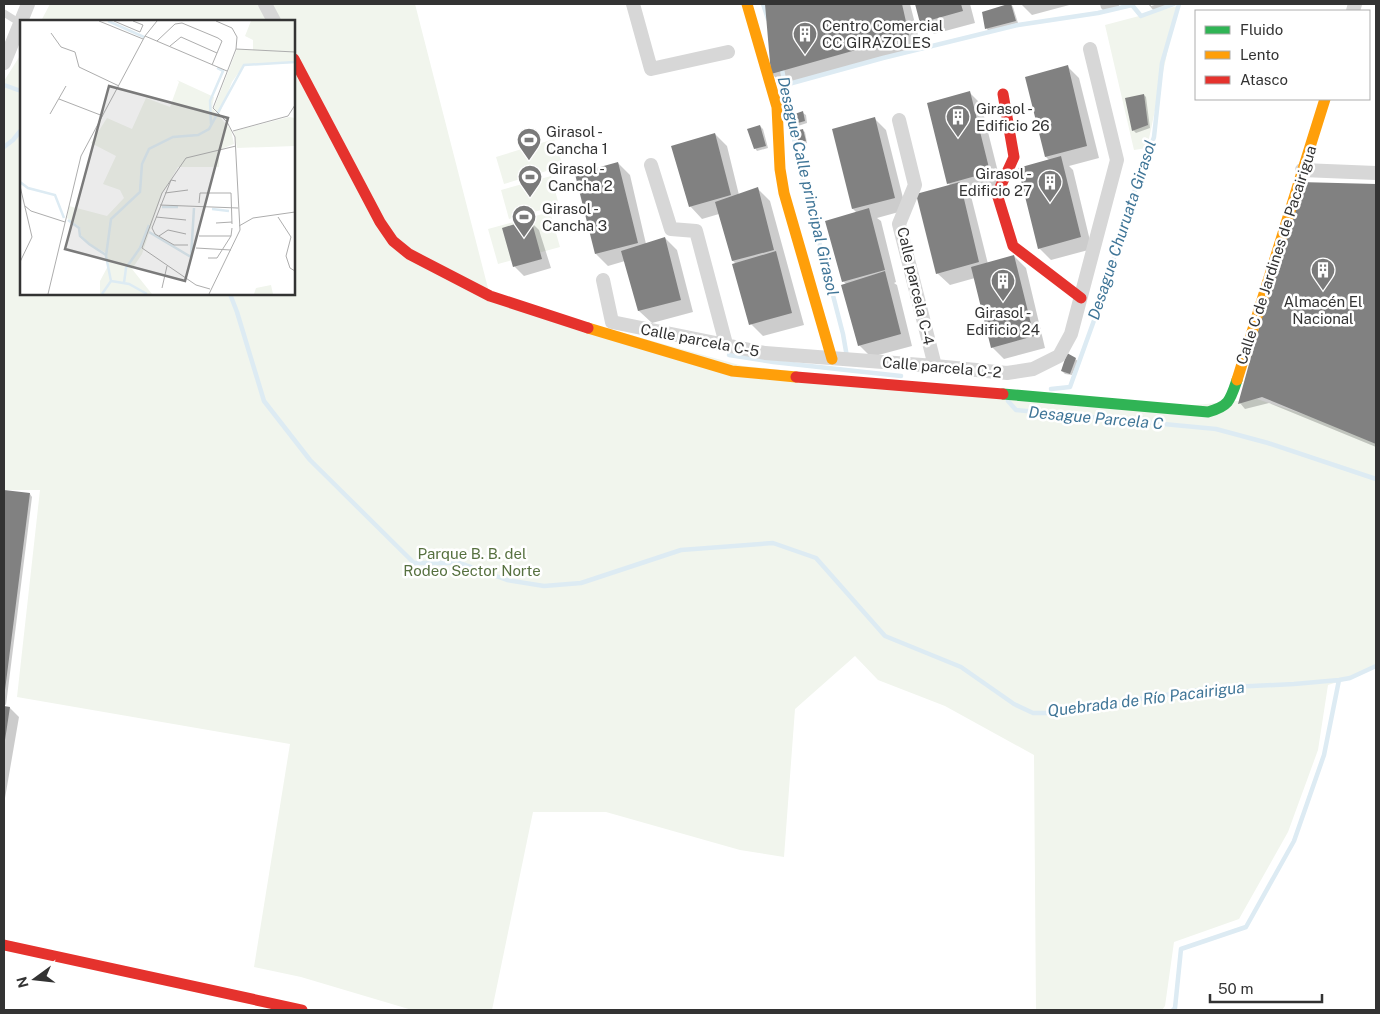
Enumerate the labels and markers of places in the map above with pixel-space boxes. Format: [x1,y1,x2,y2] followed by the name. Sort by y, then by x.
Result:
[822,17,943,51] place label: Centro Comercial CC GIRAZOLES
[792,21,818,55] building icon: Centro Comercial CC GIRAZOLES
[976,100,1050,134] place label: Girasol - Edificio 26
[945,104,971,138] building icon: Girasol - Edificio 26
[546,123,608,157] place label: Girasol - Cancha 1
[516,127,542,161] sports icon: Girasol - Cancha 1
[548,160,613,194] place label: Girasol - Cancha 2
[517,164,543,198] sports icon: Girasol - Cancha 2
[959,165,1032,199] place label: Girasol - Edificio 27
[1037,169,1063,203] building icon: Girasol - Edificio 27
[542,200,607,234] place label: Girasol - Cancha 3
[511,204,537,238] sports icon: Girasol - Cancha 3
[1310,257,1336,291] building icon: Almacén El Nacional
[990,268,1016,302] building icon: Girasol - Edificio 24
[1284,293,1362,327] place label: Almacén El Nacional
[966,304,1040,338] place label: Girasol - Edificio 24

